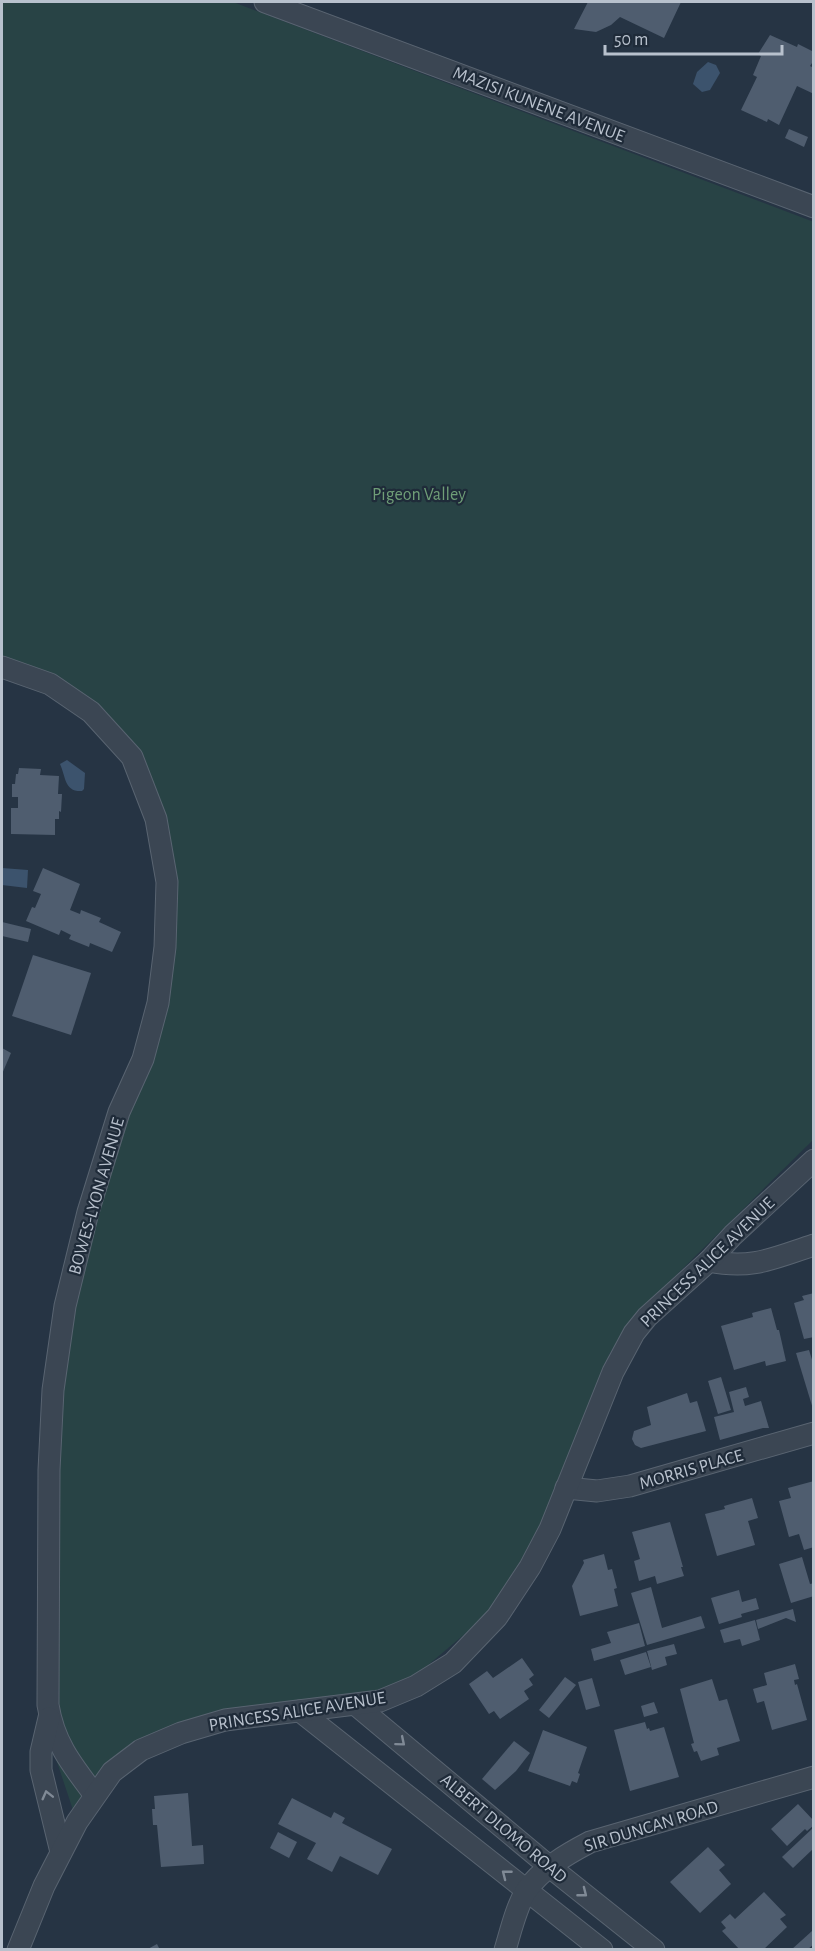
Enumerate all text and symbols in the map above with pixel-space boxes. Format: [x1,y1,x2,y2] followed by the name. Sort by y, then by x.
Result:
[605,18,782,56] scale bar
[614,31,648,49] text: 50 m
[450,64,627,146] street label: MAZISI KUNENE AVENUE
[372,486,466,504] park label: Pigeon Valley
[66,1116,128,1277] street label: BOWES-LYON AVENUE
[637,1194,778,1331] street label: PRINCESS ALICE AVENUE
[637,1446,745,1493] street label: MORRIS PLACE
[208,1689,387,1735] street label: PRINCESS ALICE AVENUE
[394,1735,405,1746] one-way arrow
[437,1771,570,1887] street label: ALBERT DLOMO ROAD
[41,1791,54,1801] one-way arrow
[582,1798,720,1856] street label: SIR DUNCAN ROAD
[502,1871,513,1882] one-way arrow
[577,1886,588,1897] one-way arrow

